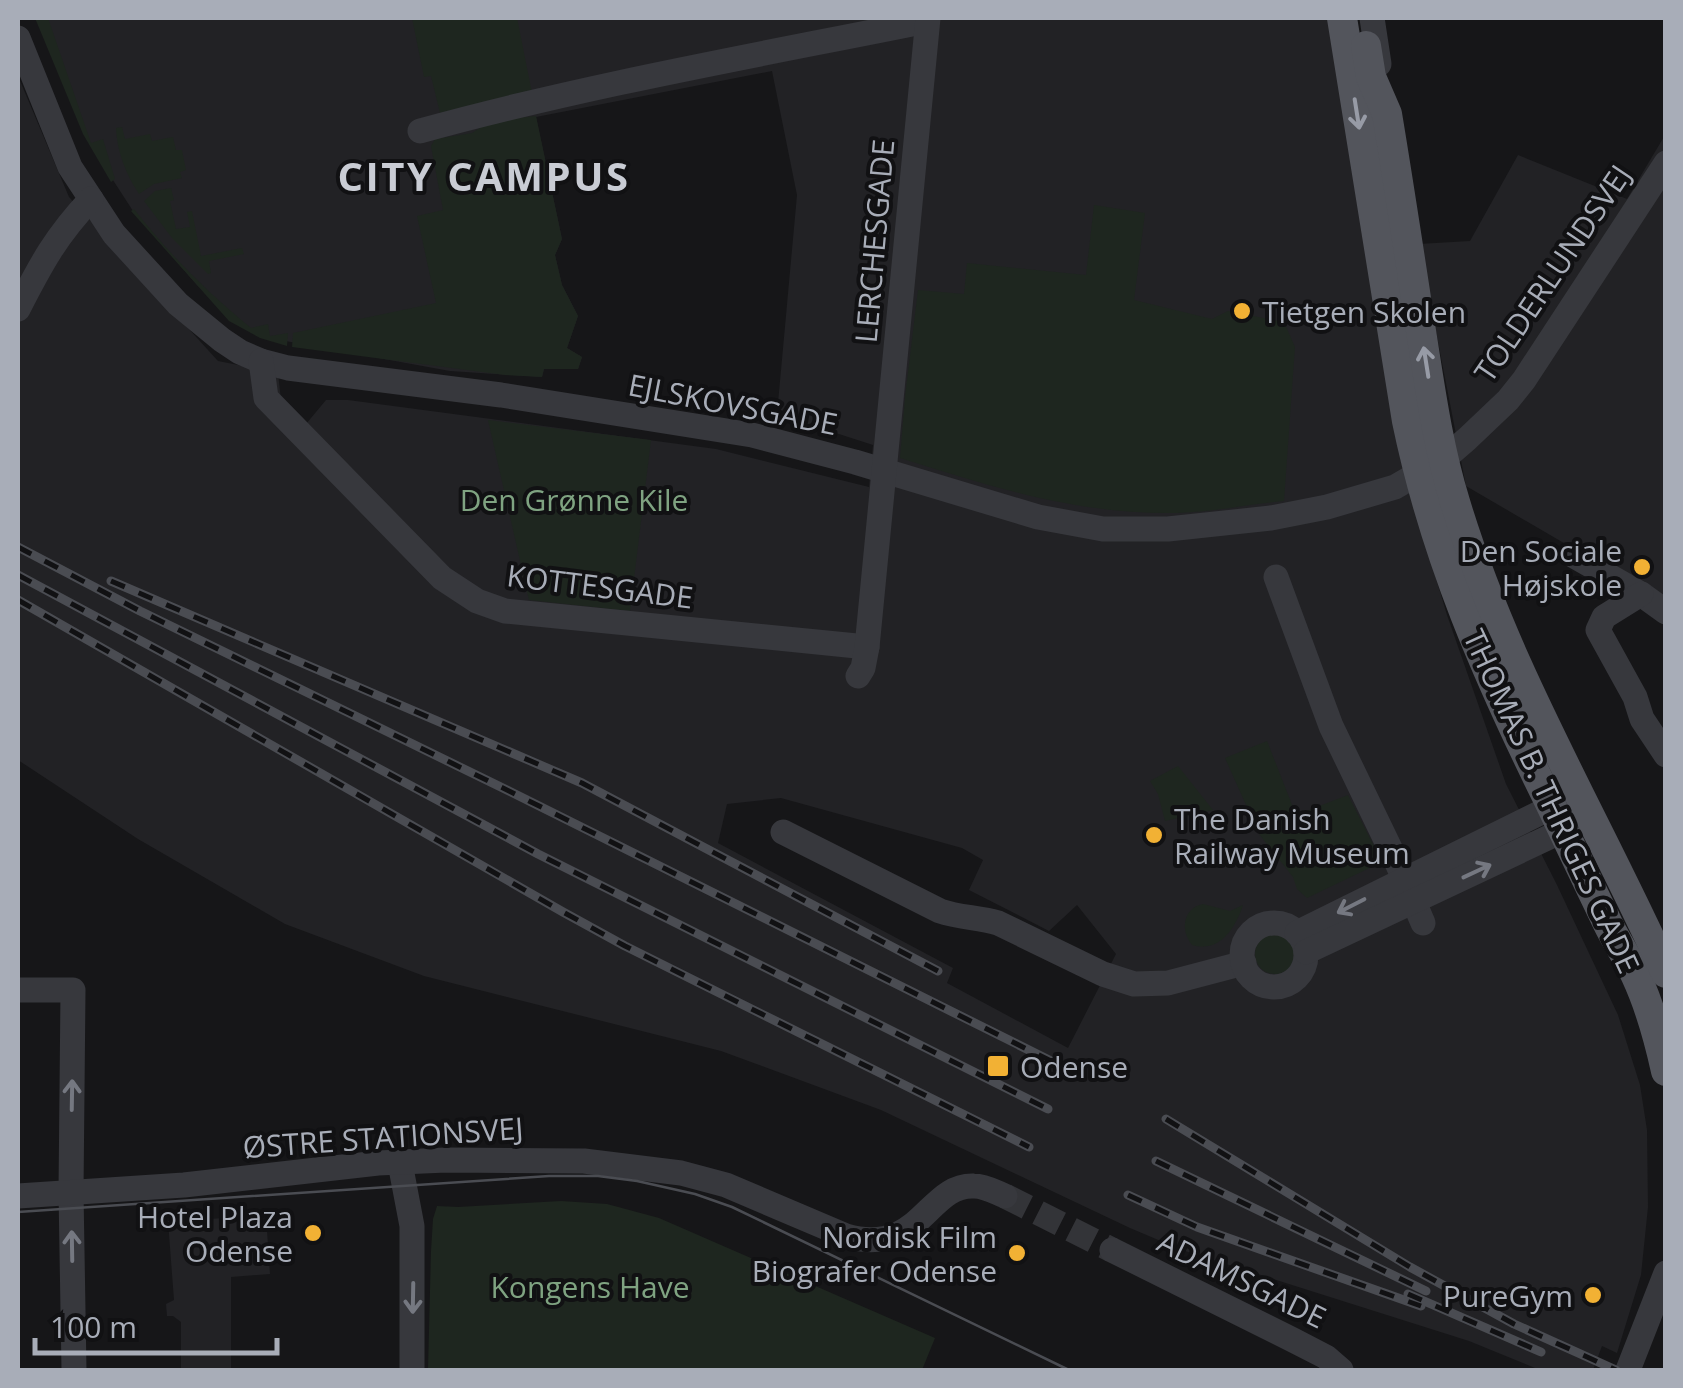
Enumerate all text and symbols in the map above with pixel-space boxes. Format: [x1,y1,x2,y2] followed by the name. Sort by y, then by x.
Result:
[1348,97,1367,129] one-way arrow
[845,138,903,344] street label: LERCHESGADE
[338,148,630,203] district label: CITY CAMPUS
[1464,156,1640,390] street label: TOLDERLUNDSVEJ
[1262,291,1466,332] place label: Tietgen Skolen
[1231,300,1253,322] marker: Tietgen Skolen
[1417,346,1435,379] one-way arrow
[625,364,841,444] street label: EJLSKOVSGADE
[460,479,688,520] park label: Den Grønne Kile
[1460,530,1622,605] place label: Den Sociale Højskole
[505,554,695,618] street label: KOTTESGADE
[1631,556,1653,578] marker: Den Sociale Højskole
[1454,623,1650,979] street label: THOMAS B. THRIGES GADE
[1174,798,1410,873] place label: The Danish Railway Museum
[1143,824,1165,846] marker: The Danish Railway Museum
[1461,860,1491,879] one-way arrow
[1336,897,1366,916] one-way arrow
[1020,1046,1128,1087] place label: Odense
[985,1053,1011,1079] marker: Odense
[62,1079,82,1112] one-way arrow
[241,1107,525,1167] street label: ØSTRE STATIONSVEJ
[137,1196,293,1271] place label: Hotel Plaza Odense
[752,1216,997,1291] place label: Nordisk Film Biografer Odense
[1151,1221,1333,1337] street label: ADAMSGADE
[302,1222,324,1244] marker: Hotel Plaza Odense
[62,1231,82,1264] one-way arrow
[1006,1242,1028,1264] marker: Nordisk Film Biografer Odense
[490,1266,690,1307] park label: Kongens Have
[1443,1275,1573,1316] place label: PureGym
[404,1282,423,1314] one-way arrow
[1582,1284,1604,1306] marker: PureGym
[35,1293,278,1355] scale bar
[50,1306,137,1347] text: 100 m

